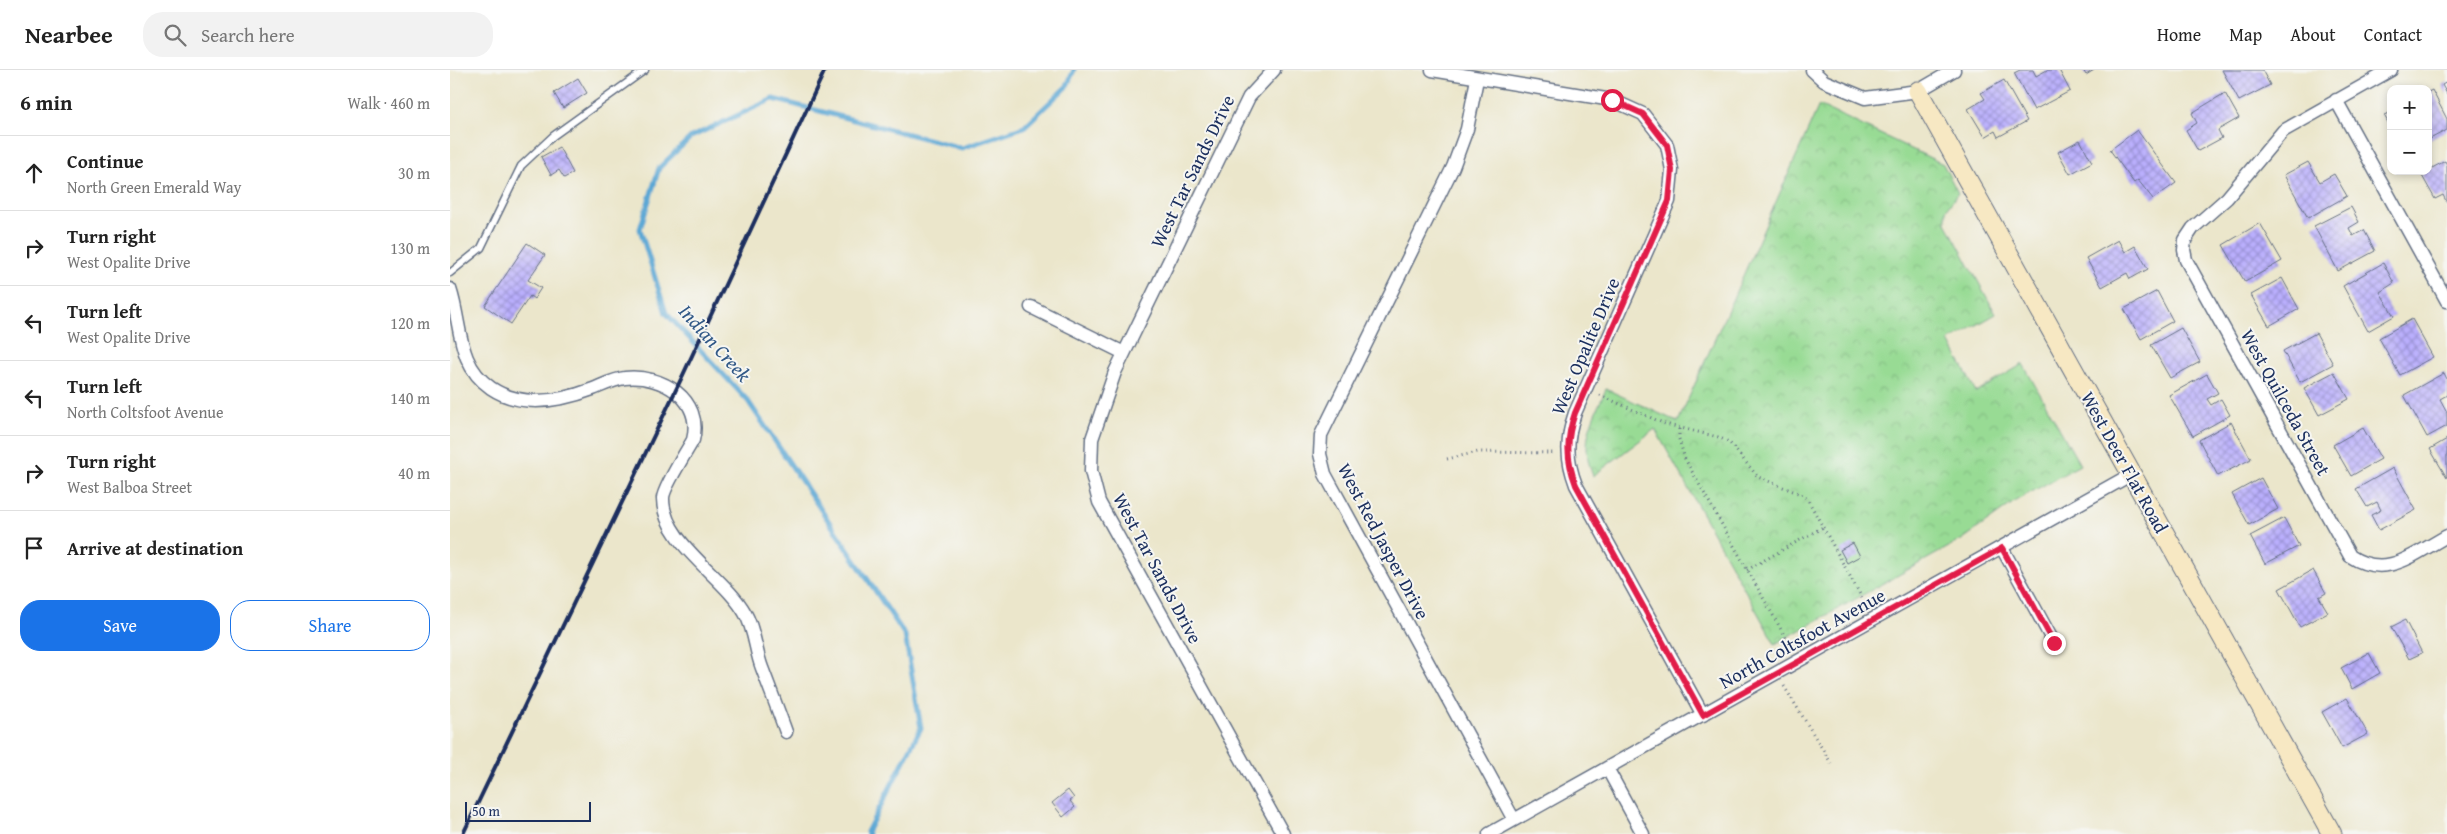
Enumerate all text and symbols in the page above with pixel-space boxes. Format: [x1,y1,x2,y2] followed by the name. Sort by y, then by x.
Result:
[143,12,493,57] search box
[25,17,113,52] text: Nearbee
[161,21,189,49] icon: search
[201,21,295,49] text: Search here
[2157,21,2201,48] text: Home
[2229,21,2262,48] text: Map
[2290,21,2336,48] text: About
[2364,21,2422,48] text: Contact
[2387,85,2432,175] map controls
[2387,85,2432,130] button: +
[20,87,72,118] text: 6 min
[1601,89,1624,112] route start
[1143,90,1241,252] street label: West Tar Sands Drive
[347,91,430,115] text: Walk · 460 m
[2387,130,2432,175] button: −
[67,147,144,175] text: Continue
[20,159,48,187] icon: ahead
[398,161,430,185] text: 30 m
[67,175,241,199] text: North Green Emerald Way
[67,222,156,250] text: Turn right
[20,234,48,262] icon: right
[390,236,430,260] text: 130 m
[67,250,190,274] text: West Opalite Drive
[1543,273,1627,419] street label: West Opalite Drive
[67,297,142,325] text: Turn left
[672,297,759,389] water label: Indian Creek
[20,309,48,337] icon: left
[390,311,430,335] text: 120 m
[2234,324,2338,481] street label: West Quilceda Street
[67,325,190,349] text: West Opalite Drive
[67,372,142,400] text: Turn left
[20,384,48,412] icon: left
[390,386,430,410] text: 140 m
[2074,386,2176,539] street label: West Deer Flat Road
[67,400,224,424] text: North Coltsfoot Avenue
[67,447,156,475] text: Turn right
[1331,458,1437,624] street label: West Red Jasper Drive
[20,459,48,487] icon: right
[398,461,430,485] text: 40 m
[67,475,192,499] text: West Balboa Street
[1106,488,1210,648] street label: West Tar Sands Drive
[20,534,48,562] icon: arrive
[67,534,243,562] text: Arrive at destination
[1714,581,1890,695] street label: North Coltsfoot Avenue
[20,600,220,651] button: Save
[230,600,430,651] button: Share
[2043,632,2066,655] route end
[465,799,591,822] scale bar
[472,801,500,821] text: 50 m

